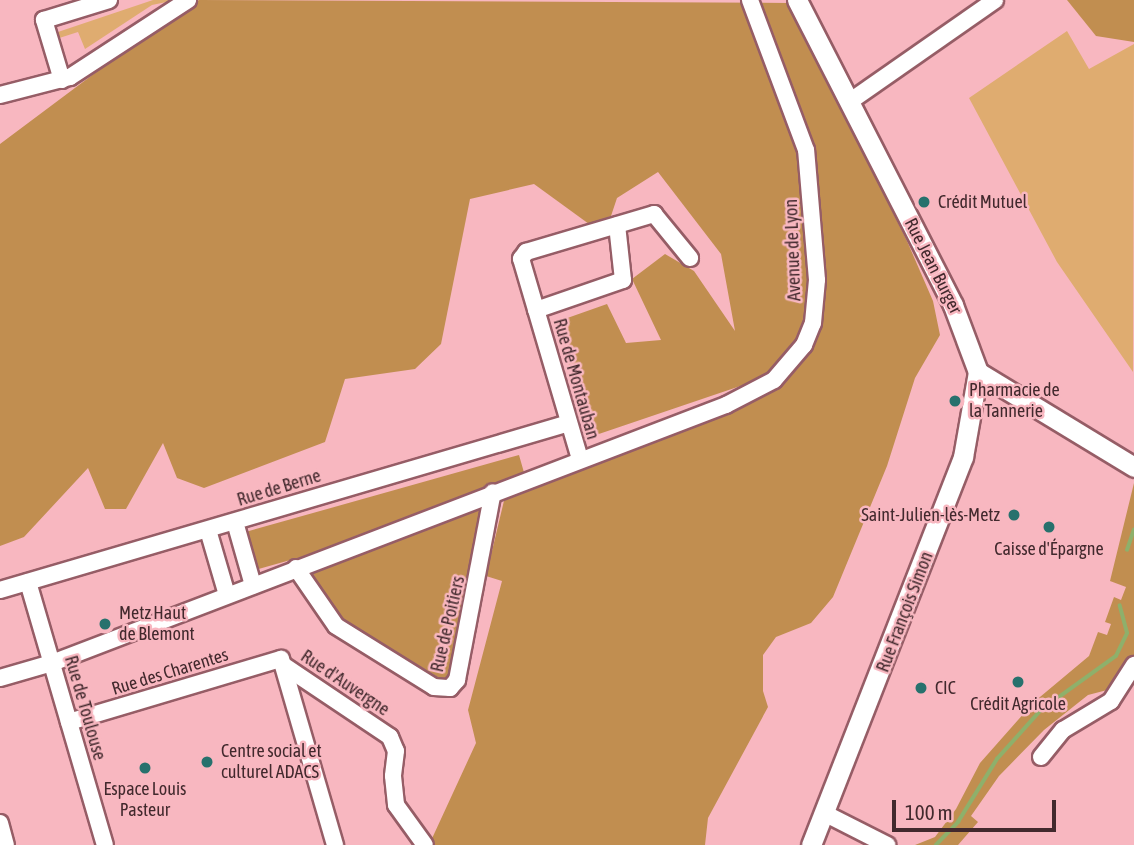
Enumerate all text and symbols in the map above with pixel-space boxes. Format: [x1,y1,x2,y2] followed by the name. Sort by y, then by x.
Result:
[938,191,1027,213] place label: Crédit Mutuel
[916,194,932,210] marker: Crédit Mutuel
[780,198,806,302] street label: Avenue de Lyon
[900,214,966,318] street label: Rue Jean Burger
[548,316,604,442] street label: Rue de Montauban
[969,380,1060,422] place label: Pharmacie de la Tannerie
[947,393,963,409] marker: Pharmacie de la Tannerie
[235,465,323,511] street label: Rue de Berne
[861,504,1000,526] place label: Saint-Julien-lès-Metz
[1006,507,1022,523] marker: Saint-Julien-lès-Metz
[1041,519,1057,535] marker: Caisse d'Épargne
[994,538,1104,560] place label: Caisse d'Épargne
[872,549,938,675] street label: Rue François Simon
[426,574,470,674] street label: Rue de Poitiers
[119,603,195,646] place label: Metz Haut de Blemont
[97,616,113,632] marker: Metz Haut de Blemont
[109,644,231,700] street label: Rue des Charentes
[297,645,393,721] street label: Rue d'Auvergne
[60,653,110,763] street label: Rue de Toulouse
[1010,674,1026,690] marker: Crédit Agricole
[935,677,956,699] place label: CIC
[913,680,929,696] marker: CIC
[970,693,1066,715] place label: Crédit Agricole
[221,741,322,784] place label: Centre social et culturel ADACS
[199,754,215,770] marker: Centre social et culturel ADACS
[137,760,153,776] marker: Espace Louis Pasteur
[104,779,186,822] place label: Espace Louis Pasteur
[896,786,1060,830] scale bar
[905,800,953,824] text: 100 m

